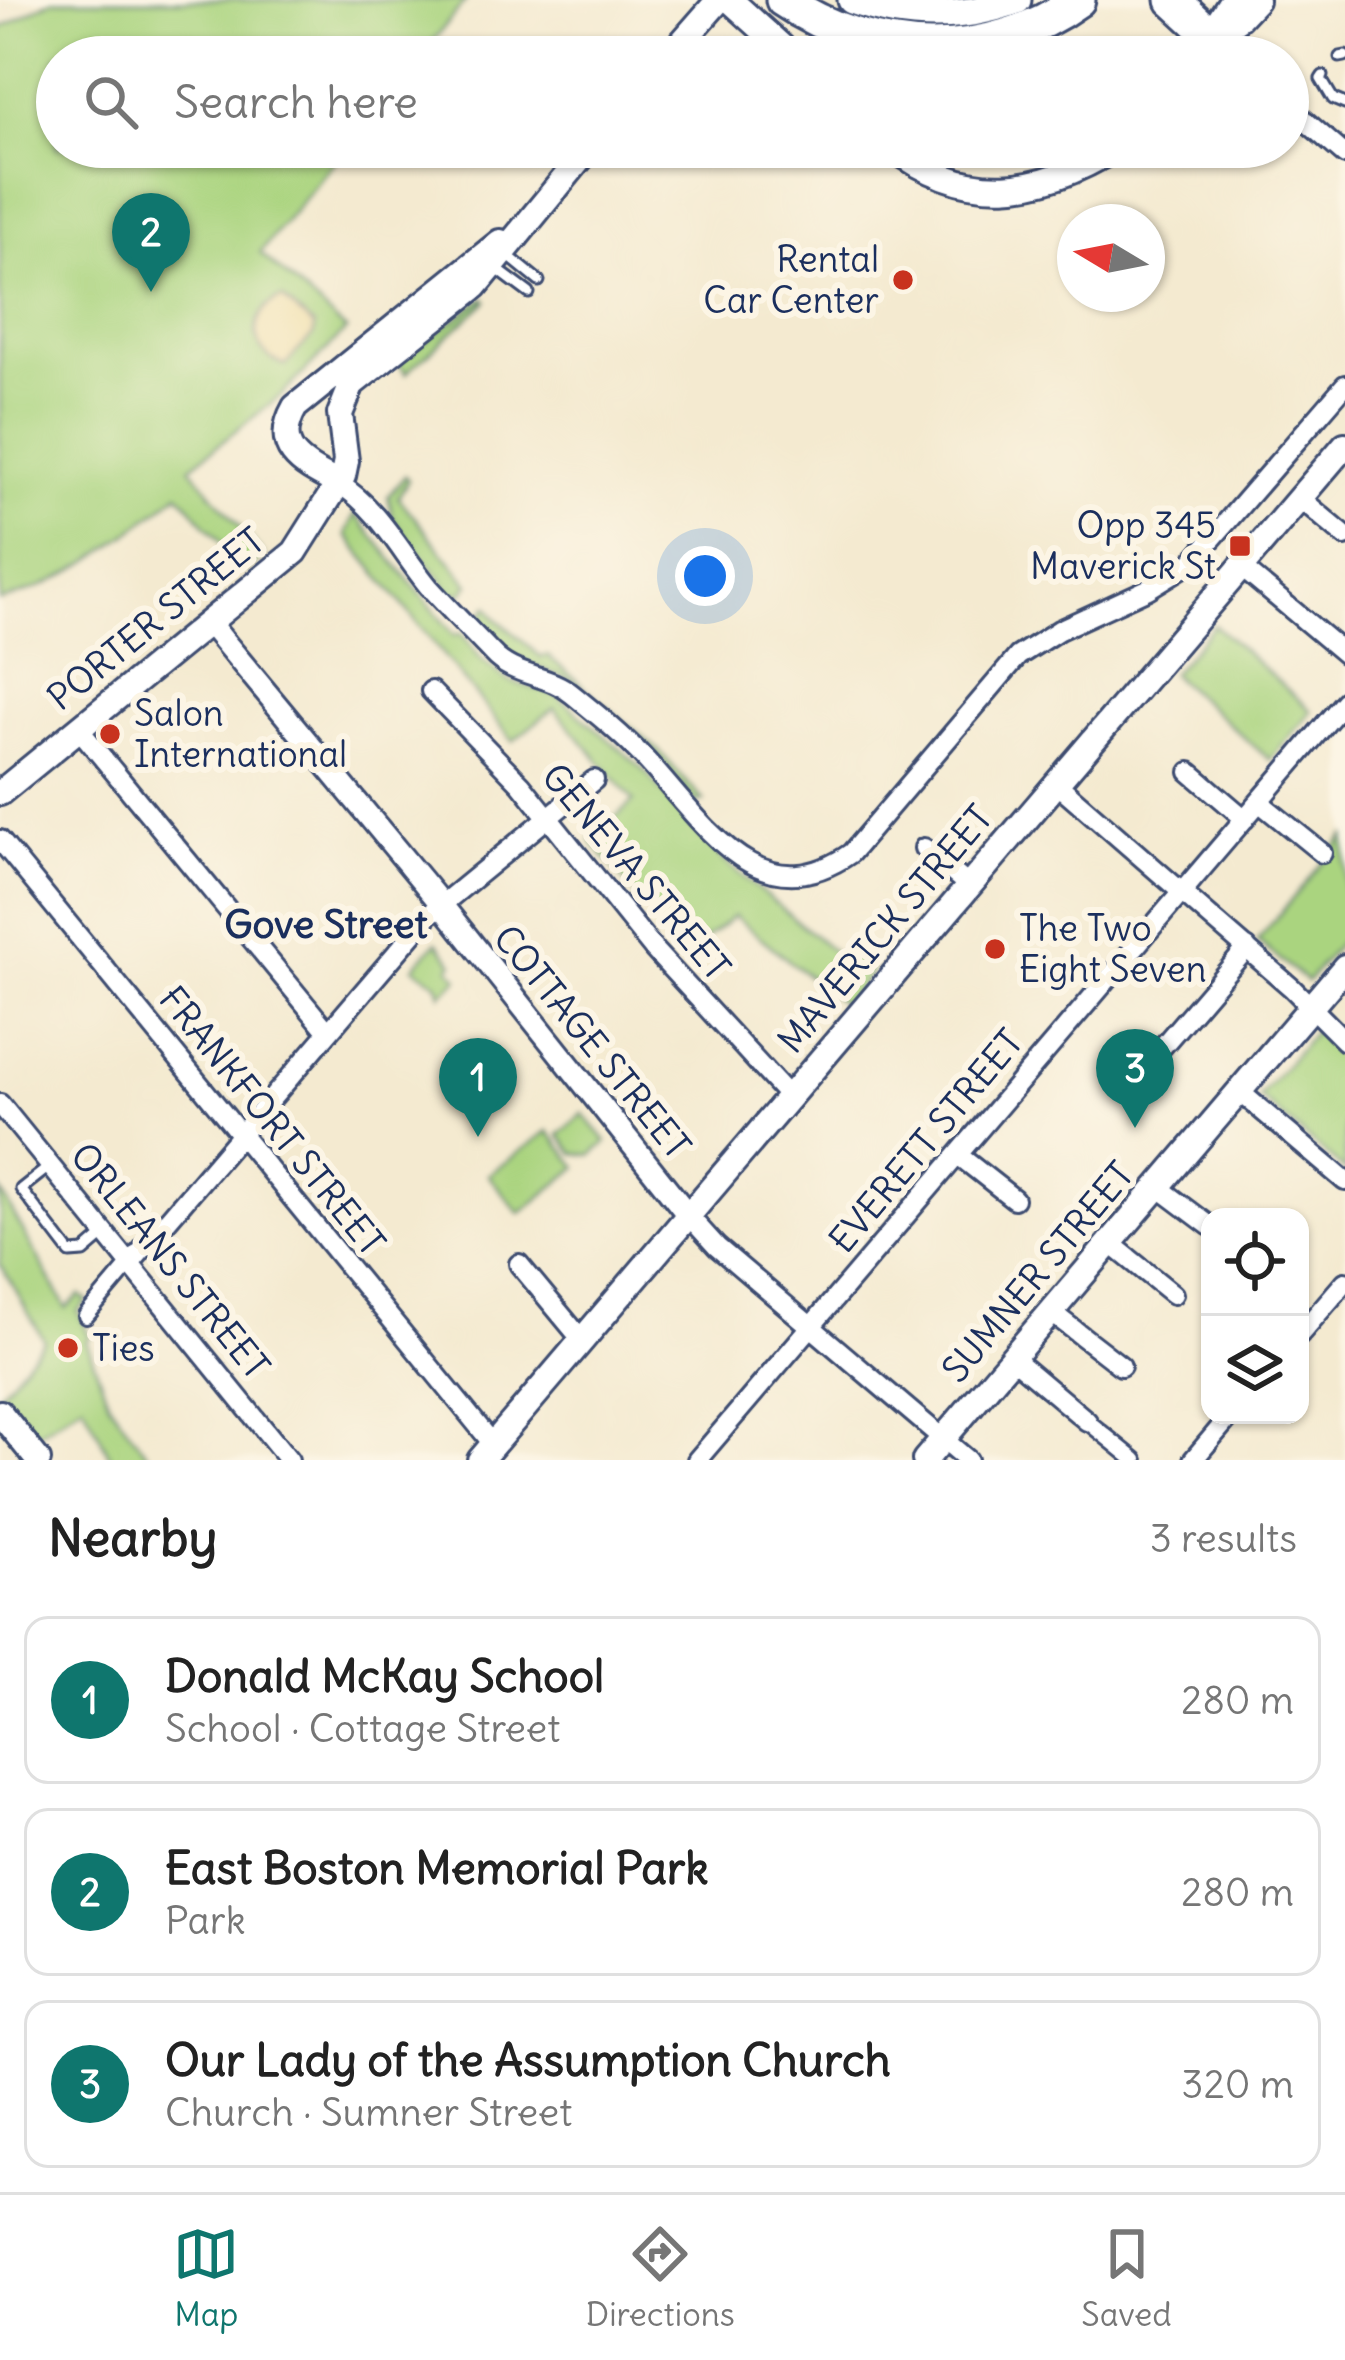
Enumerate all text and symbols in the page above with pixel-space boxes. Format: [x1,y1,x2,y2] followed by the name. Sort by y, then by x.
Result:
[36,36,1309,168] search box
[78,69,144,135] icon: search
[174,74,418,130] text: Search here
[112,193,190,292] pin: 2
[1057,204,1165,312] north arrow
[703,237,879,323] place label: Rental Car Center
[890,267,916,293] marker: Rental Car Center
[1030,503,1216,589] place label: Opp 345 Maverick St
[39,518,273,720] street label: PORTER STREET
[1227,533,1253,559] marker: Opp 345 Maverick St
[675,546,735,606] your location
[134,691,347,777] place label: Salon International
[97,721,123,747] marker: Salon International
[532,754,740,990] street label: GENEVA STREET
[768,796,1002,1062] street label: MAVERICK STREET
[224,900,428,949] district label: Gove Street
[1019,906,1207,992] place label: The Two Eight Seven
[484,916,700,1168] street label: COTTAGE STREET
[982,936,1008,962] marker: The Two Eight Seven
[150,977,394,1265] street label: FRANKFORT STREET
[819,1020,1033,1262] street label: EVERETT STREET
[1096,1029,1174,1128] pin: 3
[439,1038,517,1137] pin: 1
[61,1134,279,1388] street label: ORLEANS STREET
[933,1153,1143,1391] street label: SUMNER STREET
[1201,1208,1309,1424] map controls
[1201,1208,1309,1316] button: locate
[1201,1316,1309,1424] button: layers
[92,1326,155,1371] place label: Ties
[55,1335,81,1361] marker: Ties
[48,1506,217,1570] text: Nearby
[1150,1514,1297,1563] text: 3 results
[165,1648,604,1704] text: Donald McKay School
[82,1676,98,1725] text: 1
[1181,1676,1294,1725] text: 280 m
[165,1704,560,1753] text: School · Cottage Street
[165,1840,708,1896] text: East Boston Memorial Park
[79,1868,101,1917] text: 2
[1181,1868,1294,1917] text: 280 m
[165,1896,246,1945] text: Park
[165,2032,891,2088] text: Our Lady of the Assumption Church
[79,2060,101,2109] text: 3
[1181,2060,1294,2109] text: 320 m
[165,2088,572,2137] text: Church · Sumner Street
[173,2221,239,2335] tab: Map
[586,2221,735,2335] tab: Directions
[1081,2221,1172,2335] tab: Saved

